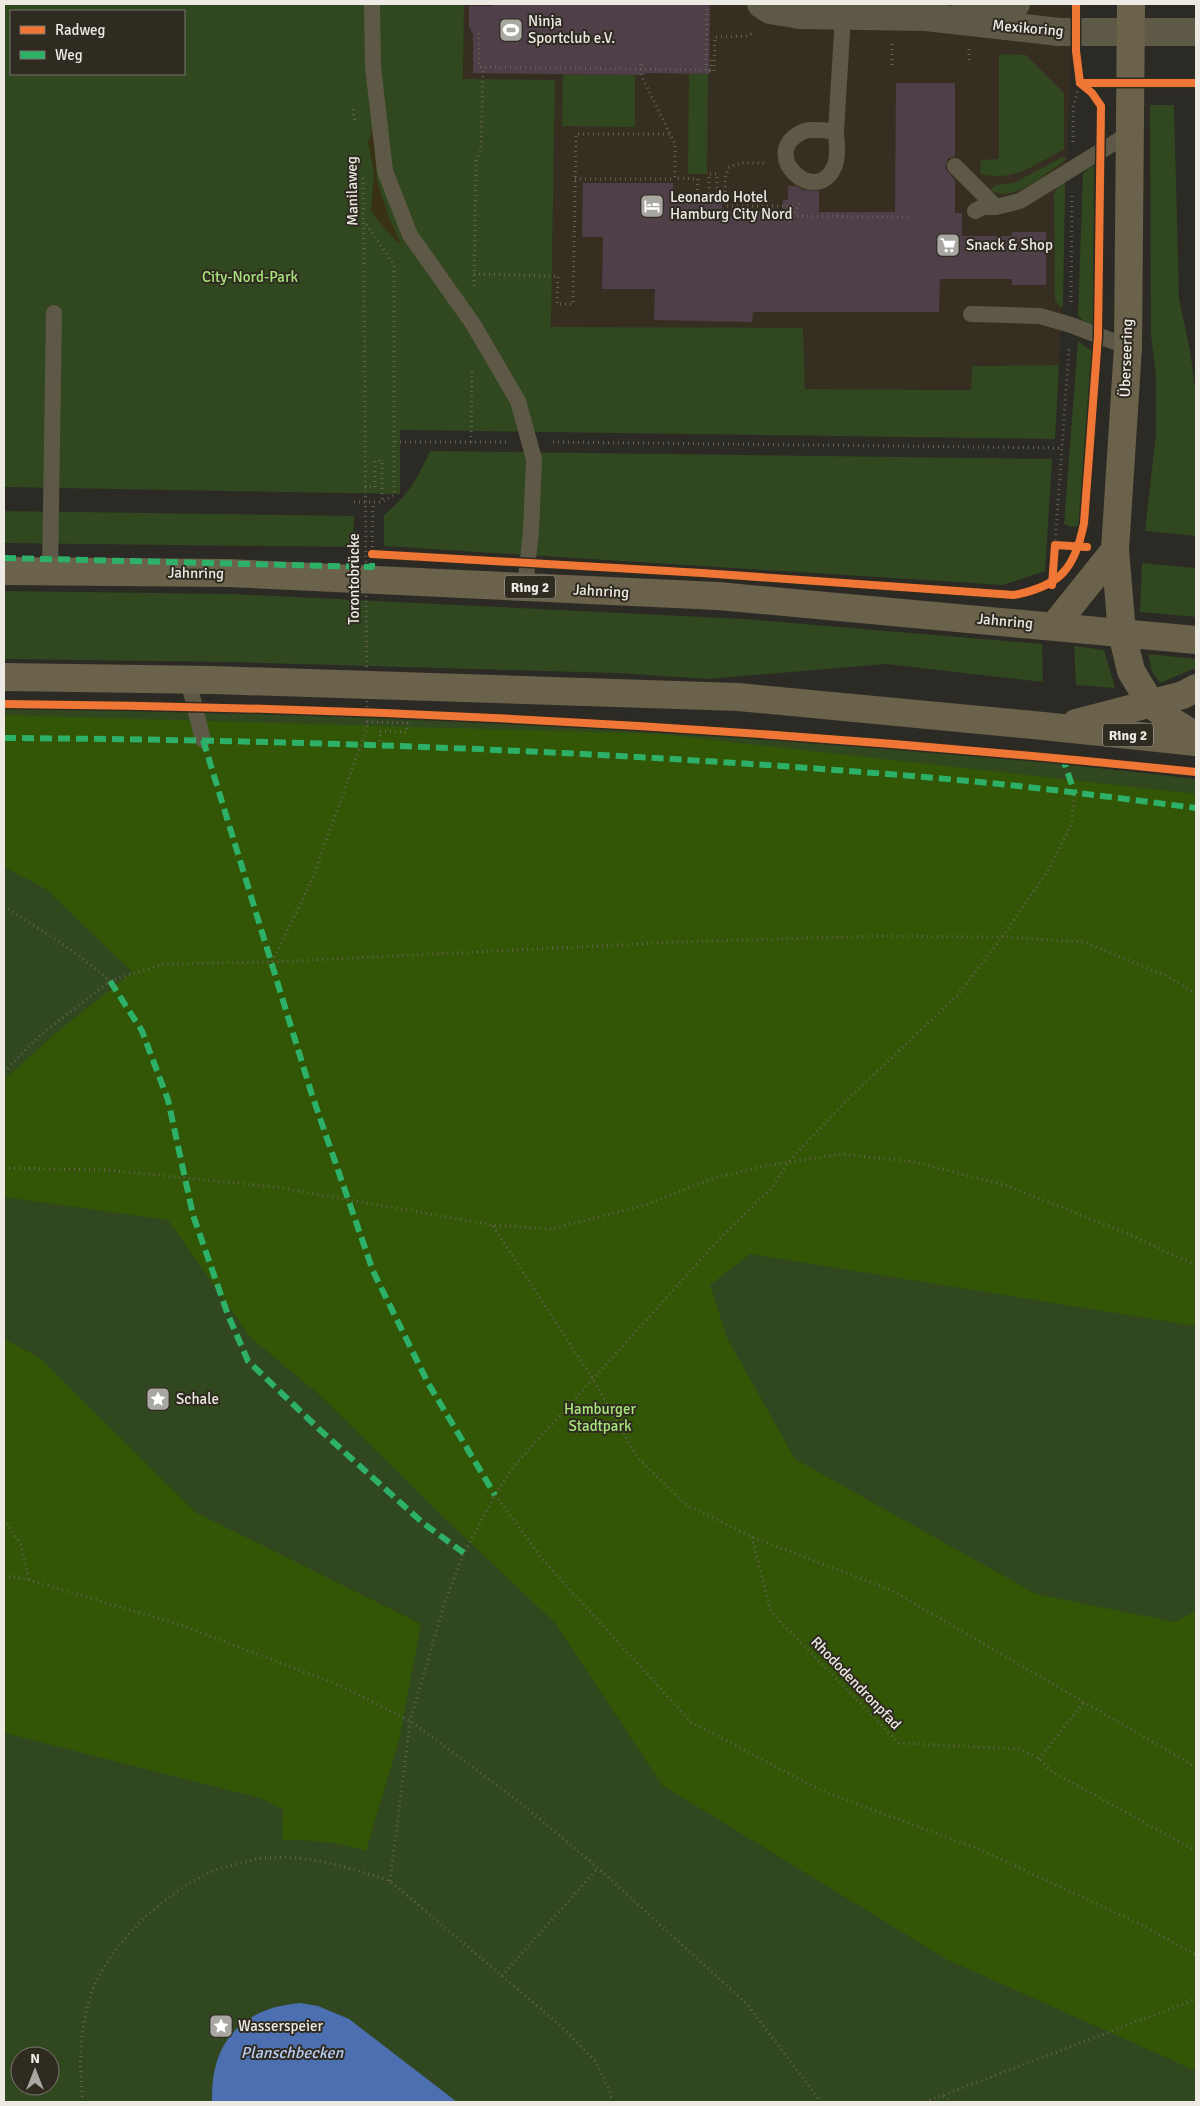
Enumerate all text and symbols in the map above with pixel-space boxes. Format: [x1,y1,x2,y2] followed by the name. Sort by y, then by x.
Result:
[10,10,185,75] legend
[528,12,615,47] place label: Ninja Sportclub e.V.
[992,16,1065,40] street label: Mexikoring
[498,17,524,43] sports icon: Ninja Sportclub e.V.
[55,21,106,39] text: Radweg
[55,46,83,64] text: Weg
[342,156,362,226] street label: Manilaweg
[670,188,792,223] place label: Leonardo Hotel Hamburg City Nord
[639,193,665,219] hotel icon: Leonardo Hotel Hamburg City Nord
[935,232,961,258] supermarket icon: Snack & Shop
[966,236,1053,254] place label: Snack & Shop
[202,268,298,286] park label: City-Nord-Park
[1116,318,1136,398] street label: Überseering
[345,533,363,625] street label: Torontobrücke
[168,564,224,582] street label: Jahnring
[505,576,555,598] road number: Ring 2
[572,581,630,601] street label: Jahnring
[976,610,1034,632] street label: Jahnring
[1103,724,1153,746] road number: Ring 2
[145,1386,171,1412] place icon: Schale
[176,1390,219,1408] place label: Schale
[564,1400,637,1435] park label: Hamburger Stadtpark
[807,1633,905,1733] street label: Rhododendronpfad
[208,2013,234,2039] place icon: Wasserspeier
[238,2017,324,2035] place label: Wasserspeier
[241,2043,344,2063] water label: Planschbecken
[10,2046,60,2096] north arrow
[30,2050,40,2067] text: N

